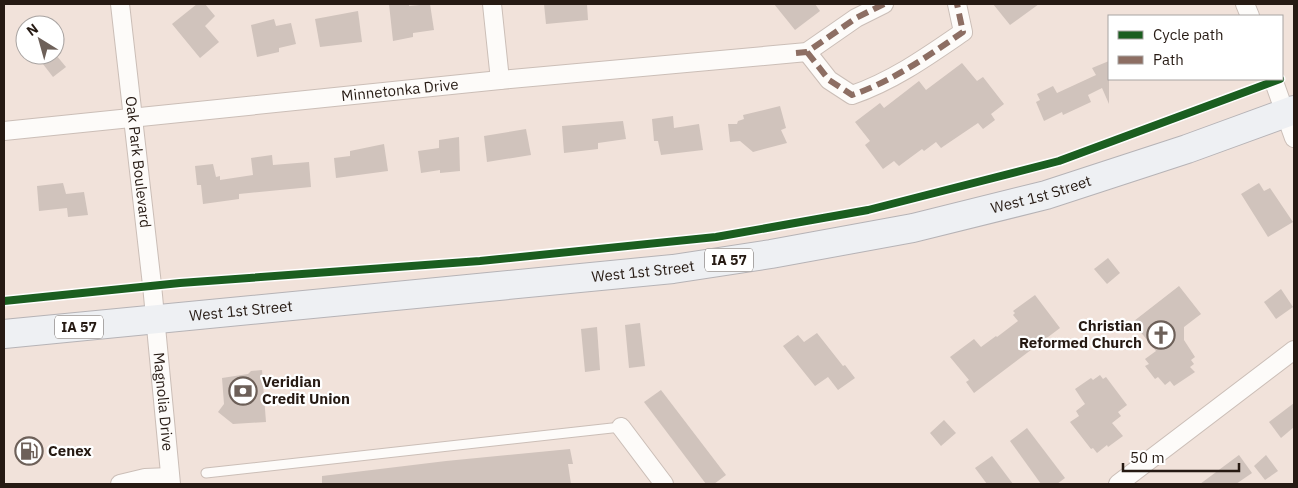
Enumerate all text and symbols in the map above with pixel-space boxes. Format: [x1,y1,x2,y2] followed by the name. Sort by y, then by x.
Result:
[15,15,65,65] north arrow
[1108,15,1283,80] legend
[23,19,42,40] text: N
[1153,25,1224,44] text: Cycle path
[1153,50,1184,69] text: Path
[340,74,459,105] street label: Minnetonka Drive
[122,95,155,229] street label: Oak Park Boulevard
[989,171,1094,217] street label: West 1st Street
[705,248,753,272] road number: IA 57
[590,256,696,286] street label: West 1st Street
[188,296,293,325] street label: West 1st Street
[55,316,103,338] road number: IA 57
[1019,316,1142,352] place label: Christian Reformed Church
[1146,320,1176,350] church icon: Christian Reformed Church
[149,351,178,452] street label: Magnolia Drive
[262,372,350,408] place label: Veridian Credit Union
[228,376,258,406] bank icon: Veridian Credit Union
[14,436,44,466] fuel station icon: Cenex
[1123,440,1239,472] scale bar
[48,441,92,460] place label: Cenex
[1130,448,1165,467] text: 50 m

